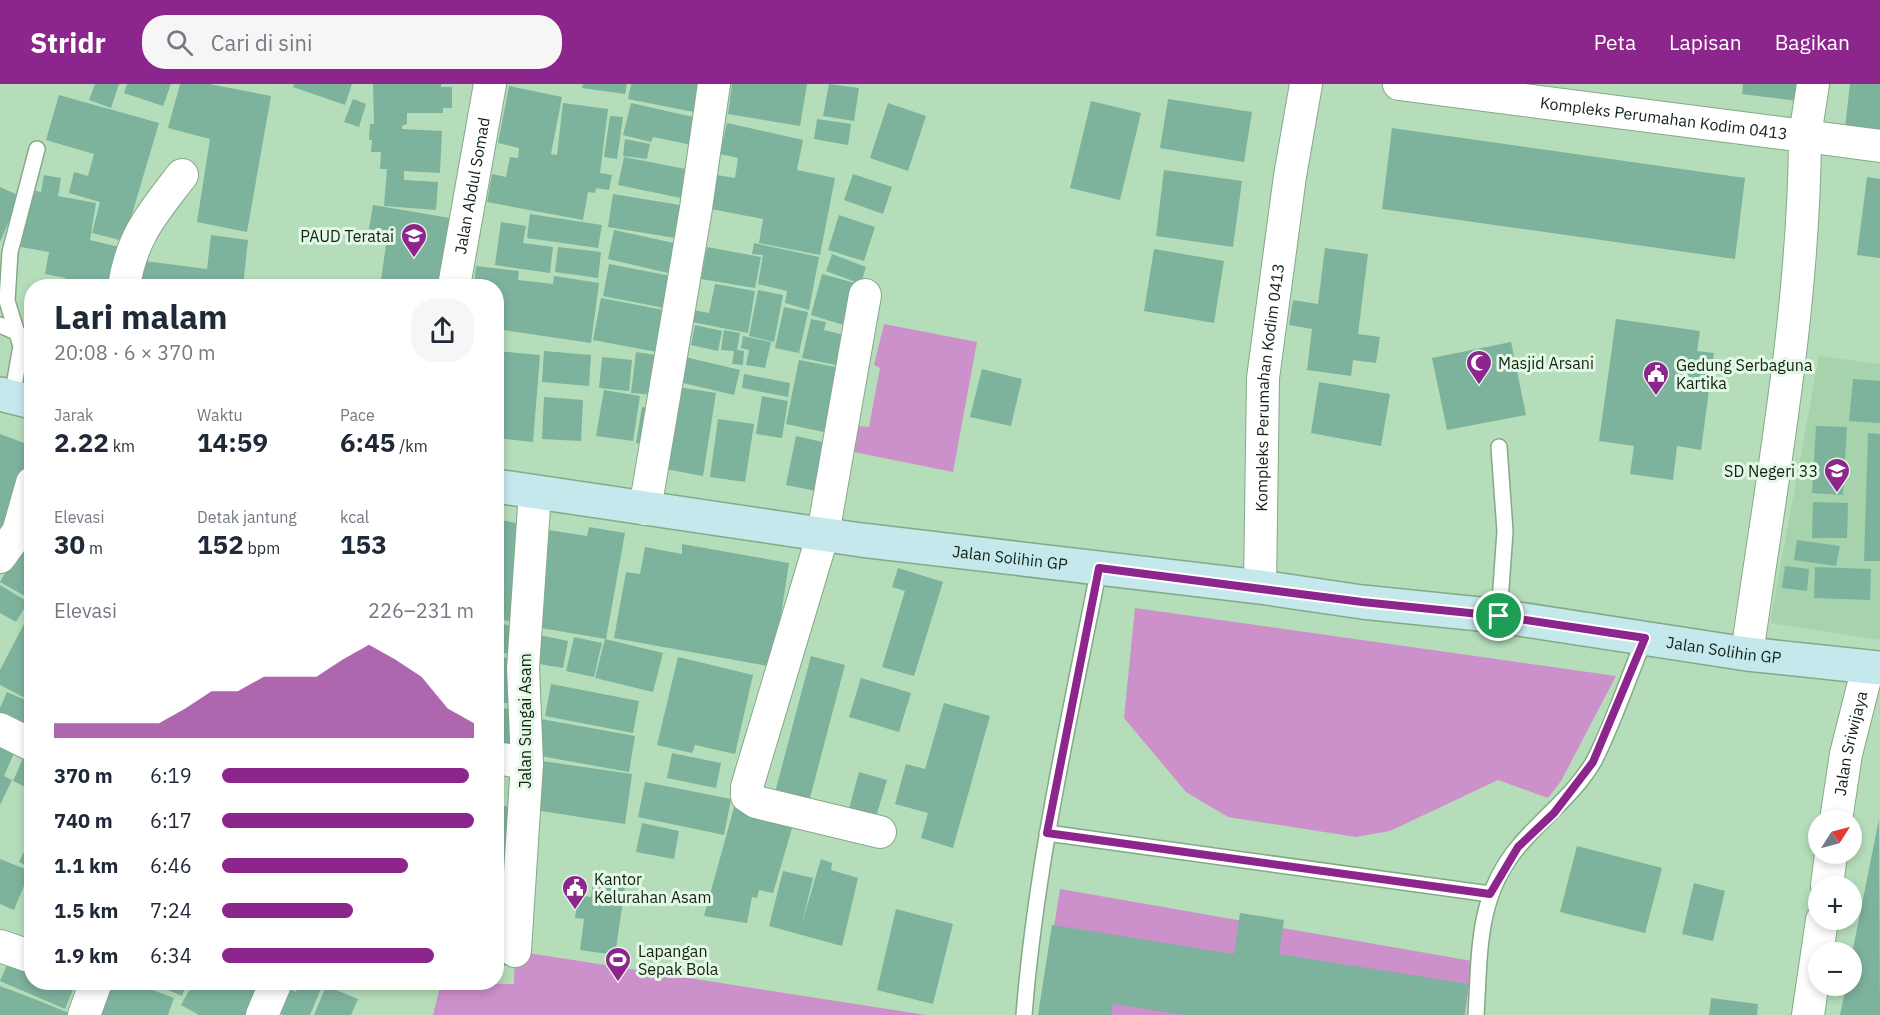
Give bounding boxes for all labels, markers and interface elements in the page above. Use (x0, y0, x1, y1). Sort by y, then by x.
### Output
search box (142, 15, 562, 69)
text: Stridr (30, 24, 106, 61)
icon: search (163, 26, 196, 59)
text: Cari di sini (211, 28, 313, 57)
text: Peta (1594, 28, 1636, 56)
text: Lapisan (1669, 28, 1742, 56)
text: Bagikan (1775, 28, 1850, 56)
street label: Kompleks Perumahan Kodim 0413 (1539, 92, 1789, 144)
street label: Jalan Abdul Somad (450, 116, 494, 256)
school or university icon: PAUD Teratai (399, 221, 429, 259)
place label: PAUD Teratai (300, 226, 394, 246)
street label: Kompleks Perumahan Kodim 0413 (1251, 262, 1288, 512)
text: Lari malam (54, 295, 228, 338)
button: share (411, 299, 474, 362)
text: 20:08 · 6 × 370 m (54, 339, 215, 366)
mosque icon: Masjid Arsani (1464, 348, 1494, 386)
place label: Masjid Arsani (1498, 353, 1594, 373)
place label: Gedung Serbaguna Kartika (1676, 355, 1813, 393)
public building icon: Gedung Serbaguna Kartika (1641, 359, 1671, 397)
text: Jarak (54, 405, 94, 425)
text: Waktu (197, 405, 243, 425)
text: Pace (340, 405, 375, 425)
text: 2.22 (54, 425, 109, 459)
text: 14:59 (197, 425, 268, 459)
text: 6:45 (340, 425, 395, 459)
text: km (109, 436, 135, 456)
text: /km (395, 436, 428, 456)
school or university icon: SD Negeri 33 (1822, 456, 1852, 494)
place label: SD Negeri 33 (1724, 461, 1818, 481)
text: Elevasi (54, 507, 104, 527)
text: Detak jantung (197, 507, 297, 527)
text: kcal (340, 507, 369, 527)
text: 30 (54, 527, 85, 561)
text: 152 (197, 527, 244, 561)
text: 153 (340, 527, 387, 561)
text: m (85, 538, 103, 558)
text: bpm (244, 538, 280, 558)
street label: Jalan Solihin GP (951, 541, 1069, 574)
pin (1473, 590, 1524, 641)
text: Elevasi (54, 597, 117, 624)
text: 226–231 m (368, 597, 474, 624)
icon: arrive (1482, 599, 1515, 632)
street label: Jalan Solihin GP (1665, 632, 1783, 668)
street label: Jalan Sungai Asam (515, 653, 535, 789)
street label: Jalan Sriwijaya (1830, 688, 1872, 797)
text: 370 m (54, 762, 113, 789)
text: 6:19 (150, 762, 192, 789)
text: 740 m (54, 807, 113, 834)
text: 6:17 (150, 807, 192, 834)
north arrow (1808, 810, 1862, 864)
map controls (1808, 810, 1862, 996)
text: 1.1 km (54, 852, 118, 879)
text: 6:46 (150, 852, 192, 879)
place label: Kantor Kelurahan Asam (594, 869, 711, 907)
public building icon: Kantor Kelurahan Asam (560, 873, 590, 911)
button: + (1808, 876, 1862, 930)
text: 1.5 km (54, 897, 118, 924)
text: 7:24 (150, 897, 192, 924)
place label: Lapangan Sepak Bola (638, 941, 719, 979)
text: 1.9 km (54, 942, 118, 969)
text: 6:34 (150, 942, 192, 969)
button: − (1808, 942, 1862, 996)
sports icon: Lapangan Sepak Bola (603, 945, 633, 983)

